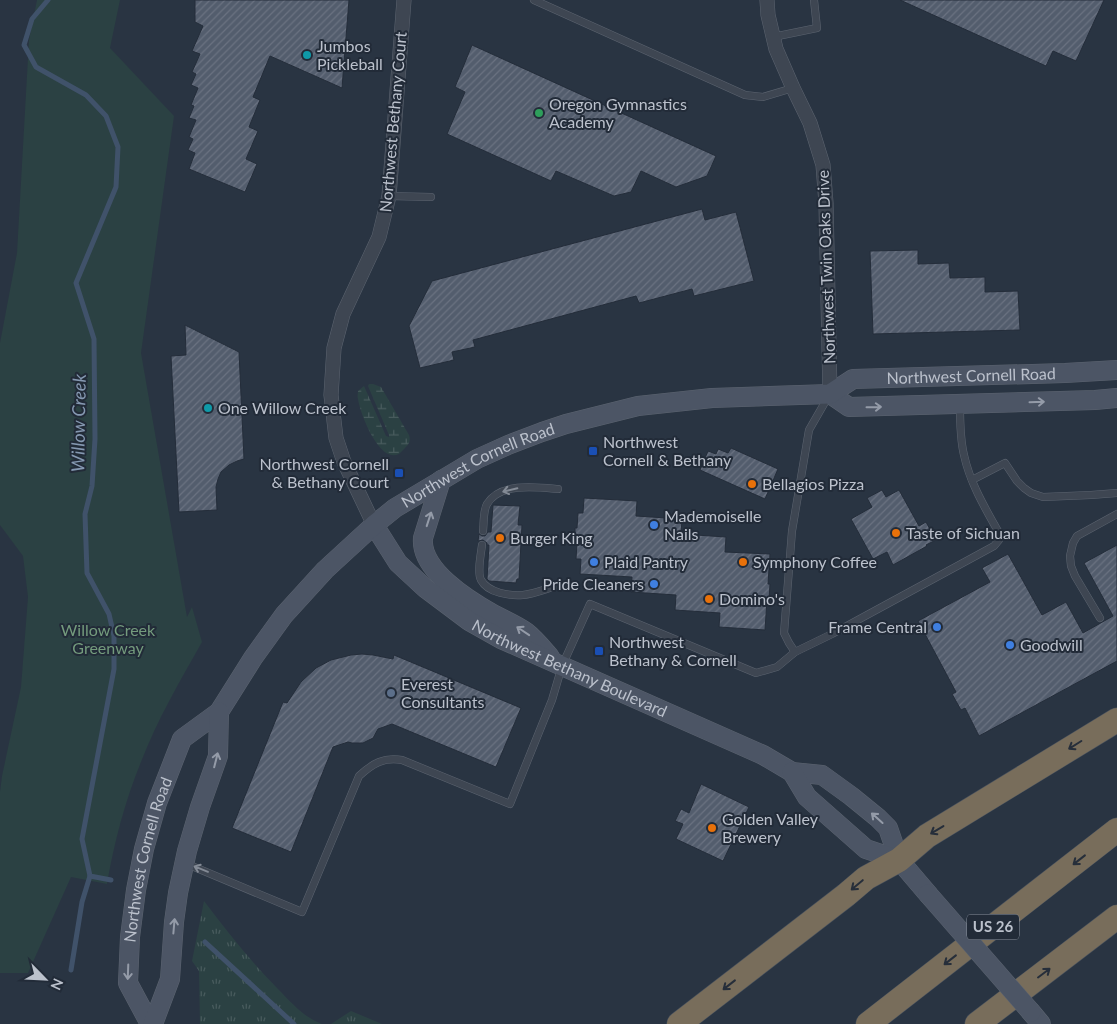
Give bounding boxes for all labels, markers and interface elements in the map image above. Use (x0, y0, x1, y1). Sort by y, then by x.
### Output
street label: Northwest Bethany Court (375, 31, 410, 213)
place label: Jumbos Pickleball (317, 36, 383, 73)
marker: Jumbos Pickleball (301, 49, 313, 61)
place label: Oregon Gymnastics Academy (549, 94, 687, 131)
marker: Oregon Gymnastics Academy (533, 107, 545, 119)
street label: Northwest Twin Oaks Drive (813, 170, 838, 364)
street label: Northwest Cornell Road (886, 363, 1056, 387)
water label: Willow Creek (66, 373, 90, 472)
one-way arrow (1028, 397, 1045, 407)
place label: One Willow Creek (218, 398, 347, 417)
marker: One Willow Creek (202, 402, 214, 414)
one-way arrow (866, 402, 882, 412)
street label: Northwest Cornell Road (398, 419, 557, 511)
place label: Northwest Cornell & Bethany (603, 432, 732, 469)
marker: Northwest Cornell & Bethany (587, 445, 599, 457)
place label: Northwest Cornell & Bethany Court (259, 454, 389, 491)
marker: Northwest Cornell & Bethany Court (393, 467, 405, 479)
place label: Bellagios Pizza (762, 474, 864, 493)
marker: Bellagios Pizza (746, 478, 758, 490)
one-way arrow (502, 486, 518, 495)
place label: Mademoiselle Nails (664, 506, 761, 543)
one-way arrow (425, 511, 434, 527)
marker: Mademoiselle Nails (648, 519, 660, 531)
place label: Taste of Sichuan (906, 523, 1020, 542)
marker: Taste of Sichuan (890, 527, 902, 539)
place label: Burger King (510, 528, 593, 547)
marker: Burger King (494, 532, 506, 544)
place label: Plaid Pantry (604, 552, 689, 571)
place label: Symphony Coffee (753, 552, 877, 571)
marker: Plaid Pantry (588, 556, 600, 568)
marker: Symphony Coffee (737, 556, 749, 568)
place label: Pride Cleaners (542, 574, 644, 593)
marker: Pride Cleaners (648, 578, 660, 590)
place label: Domino's (719, 589, 785, 608)
marker: Domino's (703, 593, 715, 605)
street label: Northwest Bethany Boulevard (469, 615, 670, 720)
place label: Frame Central (828, 617, 927, 636)
park label: Willow Creek Greenway (61, 620, 156, 657)
marker: Frame Central (931, 621, 943, 633)
one-way arrow (516, 625, 530, 635)
place label: Northwest Bethany & Cornell (609, 632, 737, 669)
place label: Goodwill (1020, 635, 1083, 654)
marker: Goodwill (1004, 639, 1016, 651)
marker: Northwest Bethany & Cornell (593, 645, 605, 657)
place label: Everest Consultants (401, 674, 484, 711)
marker: Everest Consultants (385, 687, 397, 699)
one-way arrow (1069, 741, 1083, 751)
one-way arrow (211, 753, 221, 769)
street label: Northwest Cornell Road (119, 774, 175, 943)
place label: Golden Valley Brewery (722, 809, 819, 846)
one-way arrow (870, 812, 883, 823)
marker: Golden Valley Brewery (706, 822, 718, 834)
one-way arrow (930, 825, 944, 835)
one-way arrow (1072, 855, 1085, 866)
one-way arrow (194, 864, 209, 874)
one-way arrow (851, 880, 864, 891)
road number: US 26 (967, 914, 1019, 940)
one-way arrow (169, 918, 178, 934)
north arrow (20, 954, 70, 1004)
one-way arrow (944, 955, 957, 966)
one-way arrow (124, 963, 133, 979)
one-way arrow (1037, 968, 1051, 978)
text: N (47, 976, 67, 993)
one-way arrow (722, 980, 736, 990)

